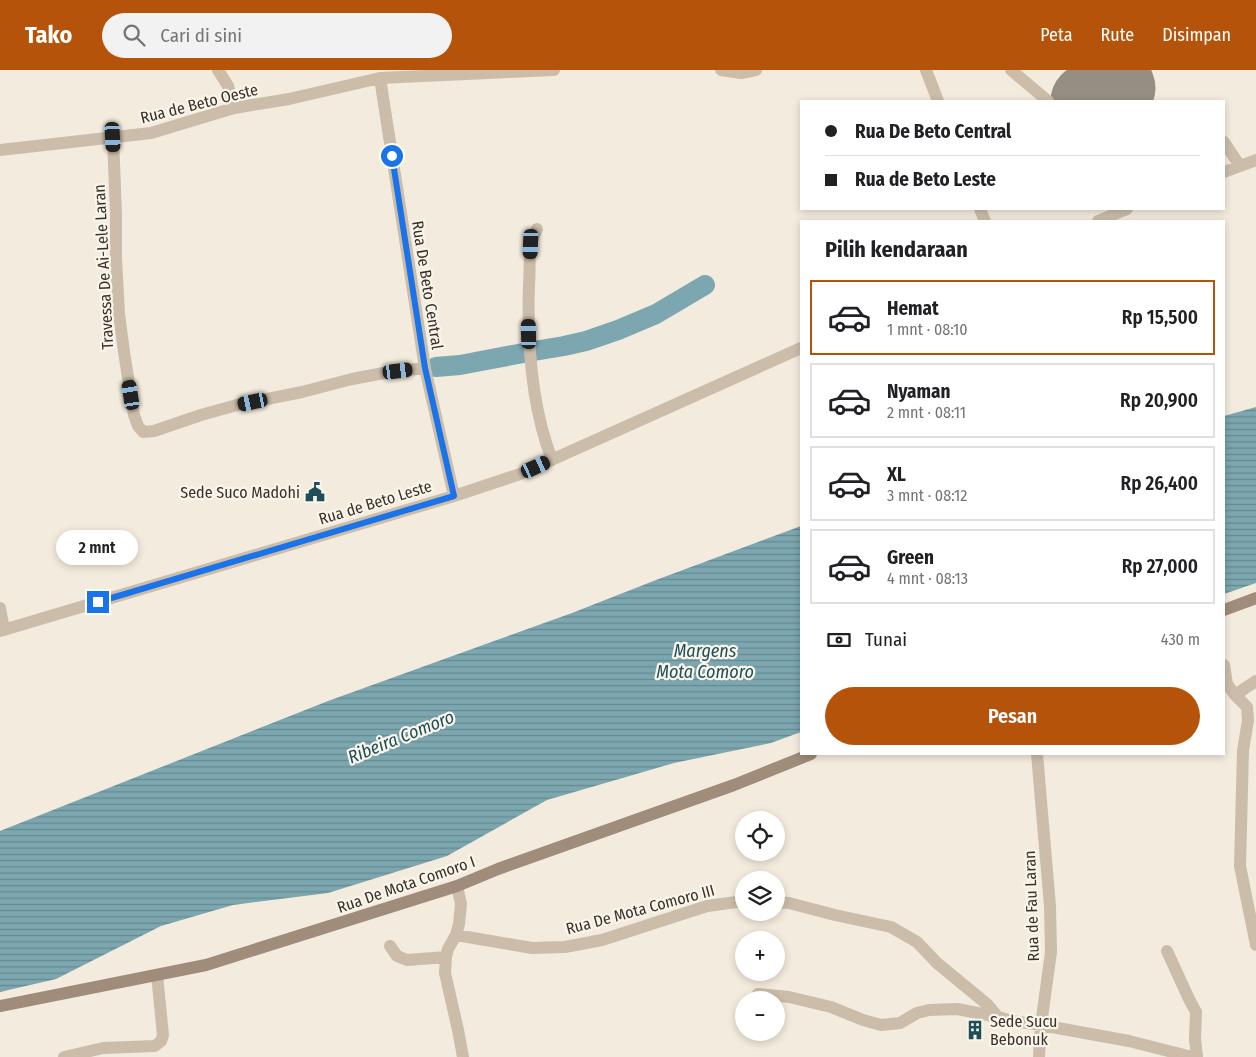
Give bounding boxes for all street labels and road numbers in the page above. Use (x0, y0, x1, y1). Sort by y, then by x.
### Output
street label: Rua de Beto Oeste (138, 80, 260, 127)
street label: Travessa De Ai-Lele Laran (90, 184, 117, 350)
street label: Rua De Beto Central (408, 219, 447, 351)
street label: Rua de Beto Leste (316, 476, 434, 529)
street label: Rua de Fau Laran (1020, 850, 1043, 962)
street label: Rua De Mota Comoro I (335, 852, 478, 917)
street label: Rua De Mota Comoro III (564, 881, 716, 938)

